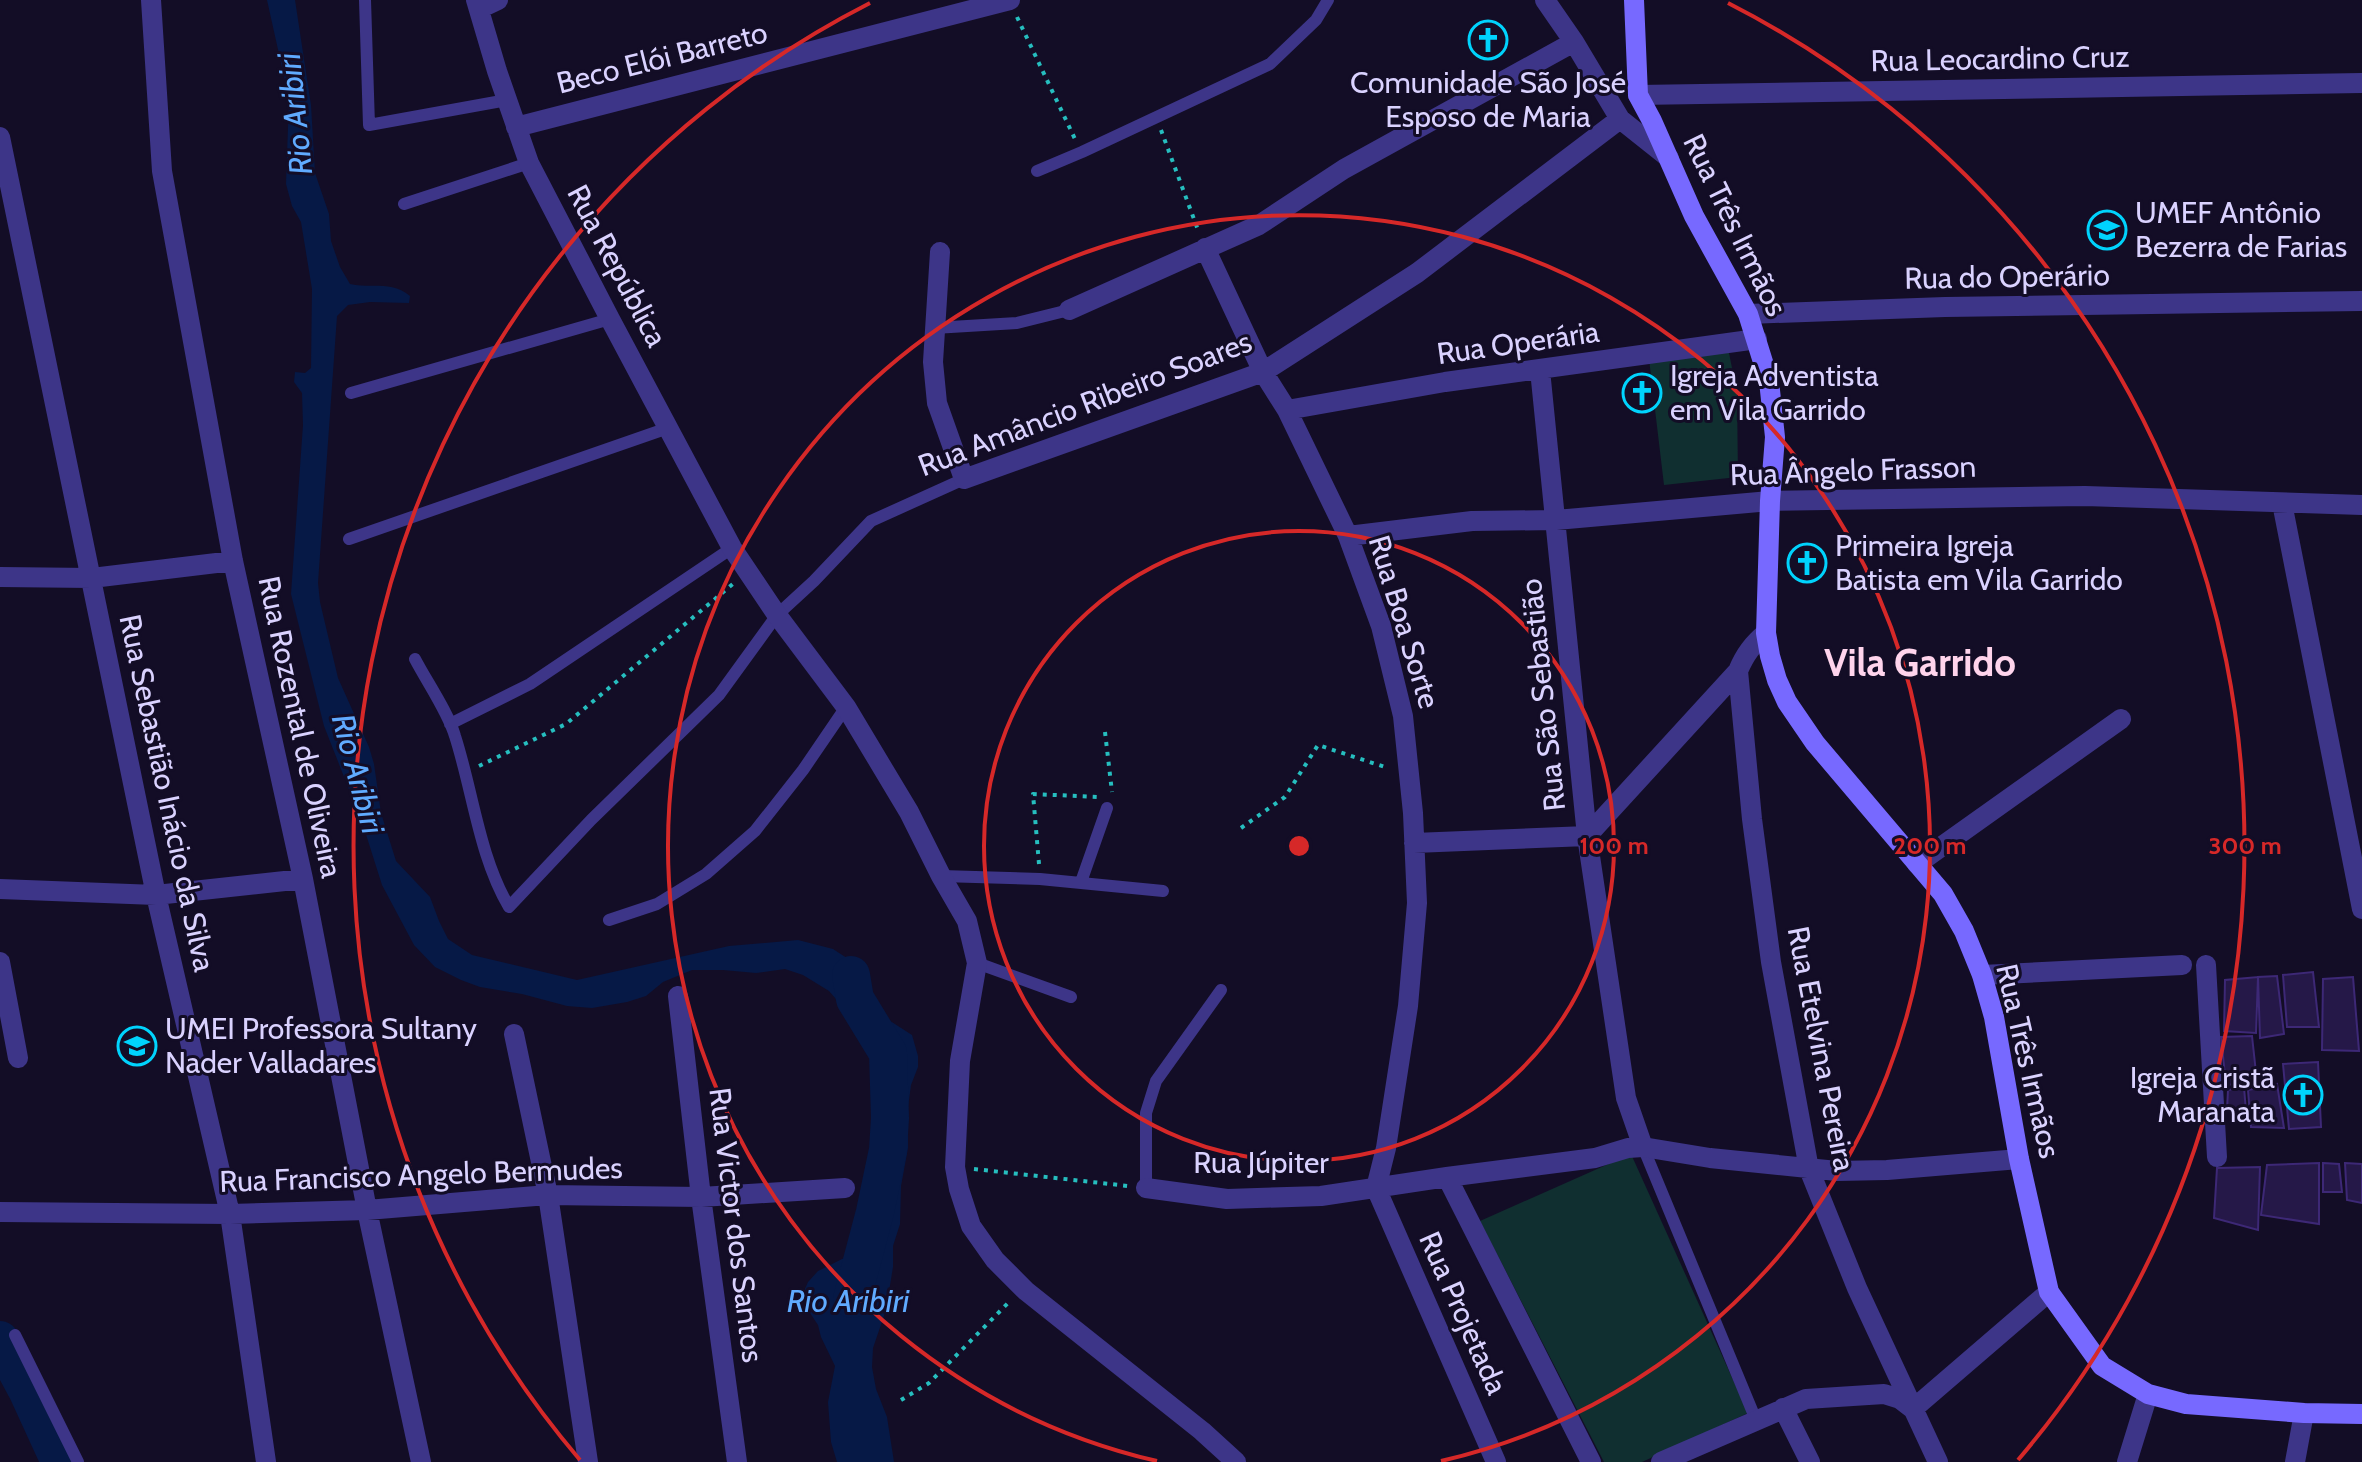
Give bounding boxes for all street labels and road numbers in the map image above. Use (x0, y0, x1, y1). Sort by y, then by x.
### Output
street label: Beco Elói Barreto (553, 13, 771, 102)
street label: Rua Leocardino Cruz (1870, 38, 2130, 79)
street label: Rua Três Irmãos (1675, 128, 1795, 322)
street label: Rua República (559, 178, 676, 354)
street label: Rua do Operário (1904, 256, 2110, 297)
street label: Rua Operária (1434, 313, 1602, 372)
street label: Rua Amâncio Ribeiro Soares (913, 323, 1257, 484)
street label: Rua Ângelo Frasson (1729, 448, 1977, 493)
street label: Rua Boa Sorte (1361, 531, 1448, 713)
street label: Rua Rozental de Oliveira (250, 573, 351, 882)
street label: Rua São Sebastião (1512, 577, 1573, 813)
street label: Rua Sebastião Inácio da Silva (112, 611, 224, 975)
street label: Rua Etelvina Pereira (1780, 923, 1863, 1175)
street label: Rua Três Irmãos (1988, 960, 2069, 1162)
street label: Rua Victor dos Santos (701, 1085, 772, 1364)
street label: Rua Júpiter (1193, 1144, 1329, 1181)
street label: Rua Francisco Angelo Bermudes (219, 1149, 623, 1200)
street label: Rua Projetada (1411, 1226, 1516, 1401)

